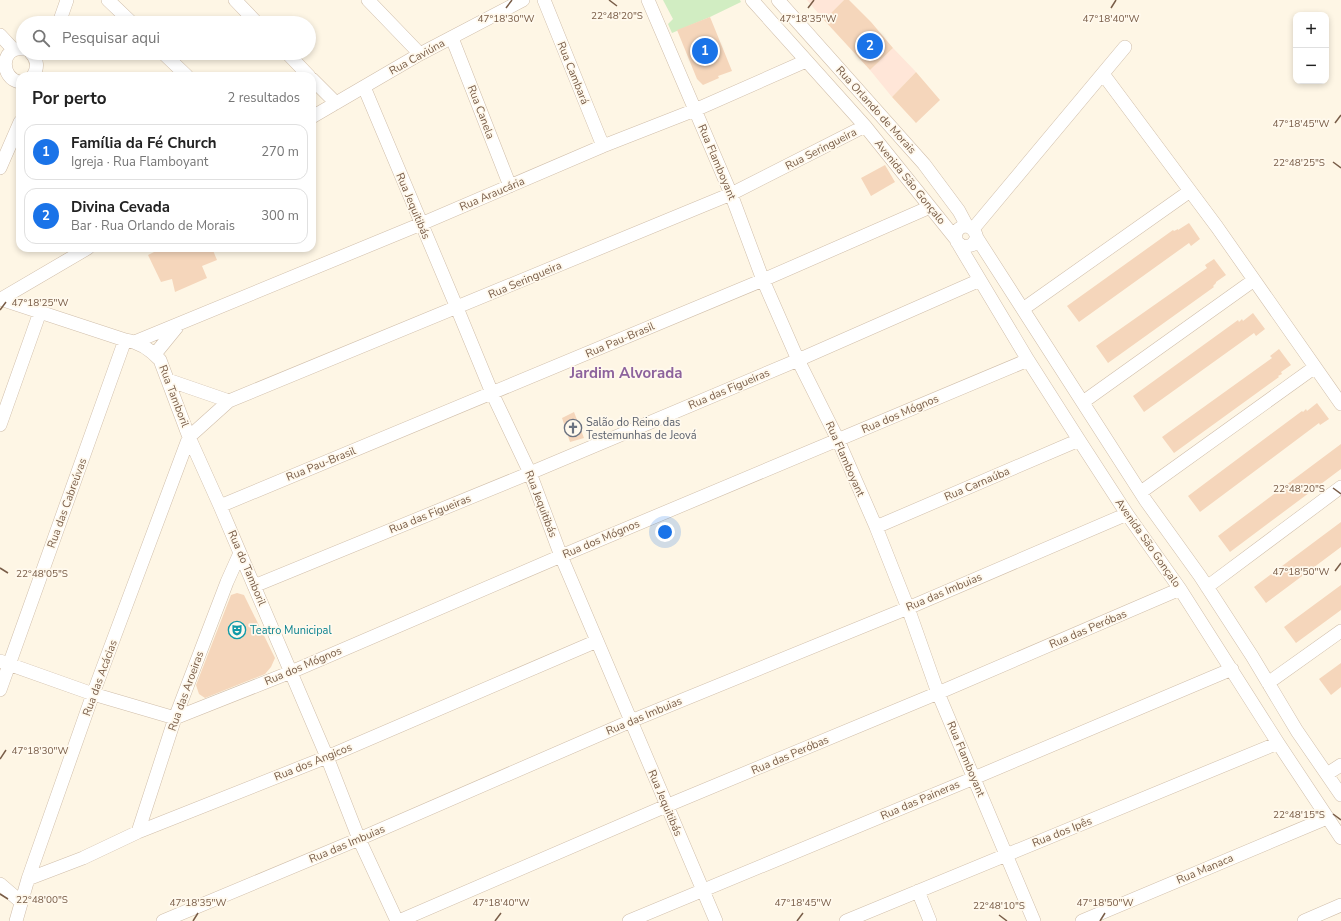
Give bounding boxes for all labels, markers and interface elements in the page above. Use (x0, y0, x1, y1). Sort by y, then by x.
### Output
text: 22°48'20"S (591, 9, 643, 23)
text: 47°18'30"W (478, 12, 534, 26)
text: 47°18'35"W (780, 12, 836, 26)
text: 47°18'40"W (1083, 12, 1139, 26)
map controls (1293, 12, 1329, 84)
button: + (1293, 12, 1329, 48)
search box (16, 16, 316, 60)
icon: search (30, 27, 52, 49)
text: Pesquisar aqui (62, 28, 160, 48)
pin: 2 (857, 31, 883, 61)
street label: Rua Caviúna (386, 35, 448, 79)
pin: 1 (692, 36, 718, 66)
street label: Rua Cambará (554, 39, 592, 107)
button: − (1293, 48, 1329, 84)
street label: Rua Orlando de Morais (832, 63, 920, 157)
street label: Rua Canela (464, 83, 498, 141)
text: Por perto (32, 87, 107, 110)
text: 2 resultados (228, 89, 300, 107)
text: 47°18'45"W (1273, 117, 1329, 131)
street label: Rua Flamboyant (694, 122, 740, 202)
street label: Rua Seringueira (783, 124, 859, 173)
text: Família da Fé Church (71, 133, 217, 153)
street label: Avenida São Gonçalo (871, 136, 949, 228)
text: 1 (42, 143, 50, 161)
text: 270 m (261, 143, 299, 161)
text: Igreja · Rua Flamboyant (71, 153, 208, 171)
text: 22°48'25"S (1273, 156, 1325, 170)
street label: Rua Jequitibás (392, 171, 434, 241)
street label: Rua Araucária (457, 173, 527, 214)
text: Divina Cevada (71, 197, 170, 217)
text: 2 (42, 207, 50, 225)
text: 300 m (261, 207, 299, 225)
text: Bar · Rua Orlando de Morais (71, 217, 235, 235)
street label: Rua Seringueira (486, 258, 564, 302)
text: 47°18'25"W (12, 296, 68, 310)
street label: Rua Pau-Brasil (583, 318, 658, 361)
street label: Rua Tamboril (155, 363, 193, 430)
district label: Jardim Alvorada (569, 363, 682, 383)
street label: Rua das Figueiras (686, 365, 772, 413)
street label: Rua dos Mógnos (859, 391, 941, 437)
place label: Salão do Reino das Testemunhas de Jeová (586, 415, 697, 443)
church icon: Salão do Reino das Testemunhas de Jeová (563, 418, 583, 438)
street label: Rua Flamboyant (822, 419, 868, 499)
street label: Rua Pau-Brasil (284, 443, 359, 485)
street label: Rua das Cabreúvas (44, 456, 90, 550)
street label: Rua Carnaúba (942, 463, 1012, 505)
street label: Rua Jequitibás (521, 468, 561, 540)
text: 22°48'20"S (1273, 482, 1325, 496)
street label: Rua das Figueiras (387, 491, 473, 537)
street label: Avenida São Gonçalo (1112, 496, 1184, 590)
street label: Rua dos Mógnos (560, 516, 642, 562)
your location (655, 522, 675, 542)
street label: Rua do Tamboril (224, 528, 270, 609)
text: 47°18'50"W (1273, 565, 1329, 579)
text: 22°48'05"S (16, 567, 68, 581)
street label: Rua das Imbuias (904, 569, 984, 615)
street label: Rua das Peróbas (1047, 606, 1129, 652)
theatre icon: Teatro Municipal (227, 620, 247, 640)
place label: Teatro Municipal (250, 623, 332, 638)
street label: Rua das Acácias (79, 638, 121, 718)
street label: Rua dos Mógnos (262, 643, 344, 689)
street label: Rua das Aroeiras (165, 649, 207, 733)
street label: Rua das Imbuias (604, 693, 684, 739)
street label: Rua Flamboyant (943, 719, 989, 799)
street label: Rua das Peróbas (749, 732, 831, 778)
street label: Rua dos Angicos (272, 740, 354, 784)
text: 47°18'30"W (12, 744, 68, 758)
street label: Rua Jequitibás (644, 768, 686, 838)
street label: Rua das Paineras (878, 777, 962, 823)
text: 22°48'15"S (1273, 808, 1325, 822)
street label: Rua dos Ipês (1030, 813, 1094, 851)
street label: Rua das Imbuias (307, 821, 387, 867)
street label: Rua Manaca (1174, 850, 1236, 888)
text: 22°48'00"S (16, 893, 68, 907)
text: 47°18'35"W (170, 896, 226, 910)
text: 47°18'40"W (473, 896, 529, 910)
text: 47°18'45"W (775, 896, 831, 910)
text: 47°18'50"W (1077, 896, 1133, 910)
text: 22°48'10"S (973, 899, 1025, 913)

